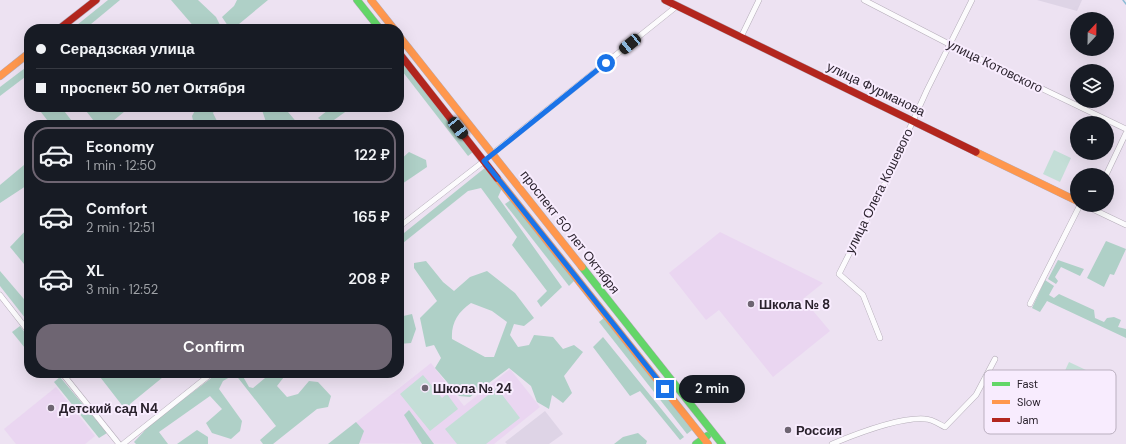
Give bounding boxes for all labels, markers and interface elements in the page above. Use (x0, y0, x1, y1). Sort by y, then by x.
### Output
north arrow (1070, 12, 1114, 56)
map controls (1070, 12, 1114, 212)
car (617, 32, 643, 56)
street label: улица Котовского (944, 35, 1046, 97)
text: Серадзская улица (60, 39, 195, 59)
route start (597, 54, 615, 72)
street label: улица Фурманова (824, 58, 929, 120)
button: layers (1070, 64, 1114, 108)
text: проспект 50 лет Октября (60, 78, 245, 98)
car (446, 115, 470, 141)
button: + (1070, 116, 1114, 160)
street label: улица Олега Кошевого (841, 126, 917, 256)
icon: car (38, 137, 74, 173)
text: Economy (86, 137, 154, 157)
text: 122 ₽ (354, 145, 390, 165)
text: 1 min · 12:50 (86, 157, 156, 174)
street label: проспект 50 лет Октября (516, 167, 624, 297)
button: − (1070, 168, 1114, 212)
icon: car (38, 199, 74, 235)
text: Comfort (86, 199, 147, 219)
text: 165 ₽ (353, 207, 390, 227)
text: 2 min · 12:51 (86, 219, 155, 236)
icon: car (38, 261, 74, 297)
text: XL (86, 261, 104, 281)
text: 208 ₽ (348, 269, 390, 289)
text: 3 min · 12:52 (86, 281, 158, 298)
place label: Школа № 8 (759, 296, 830, 313)
marker: Школа № 8 (746, 299, 756, 309)
button: Confirm (36, 324, 392, 370)
legend (984, 370, 1116, 434)
callout: 2 min (679, 375, 745, 403)
text: Fast (1017, 377, 1038, 391)
place label: Школа № 24 (433, 380, 512, 397)
route end (656, 380, 674, 398)
text: 2 min (695, 380, 729, 397)
marker: Школа № 24 (420, 383, 430, 393)
text: Slow (1017, 395, 1041, 409)
place label: Детский сад N4 (59, 400, 158, 417)
marker: Детский сад N4 (46, 403, 56, 413)
text: Jam (1017, 413, 1038, 427)
place label: Россия (796, 422, 842, 439)
marker: Россия (783, 425, 793, 435)

